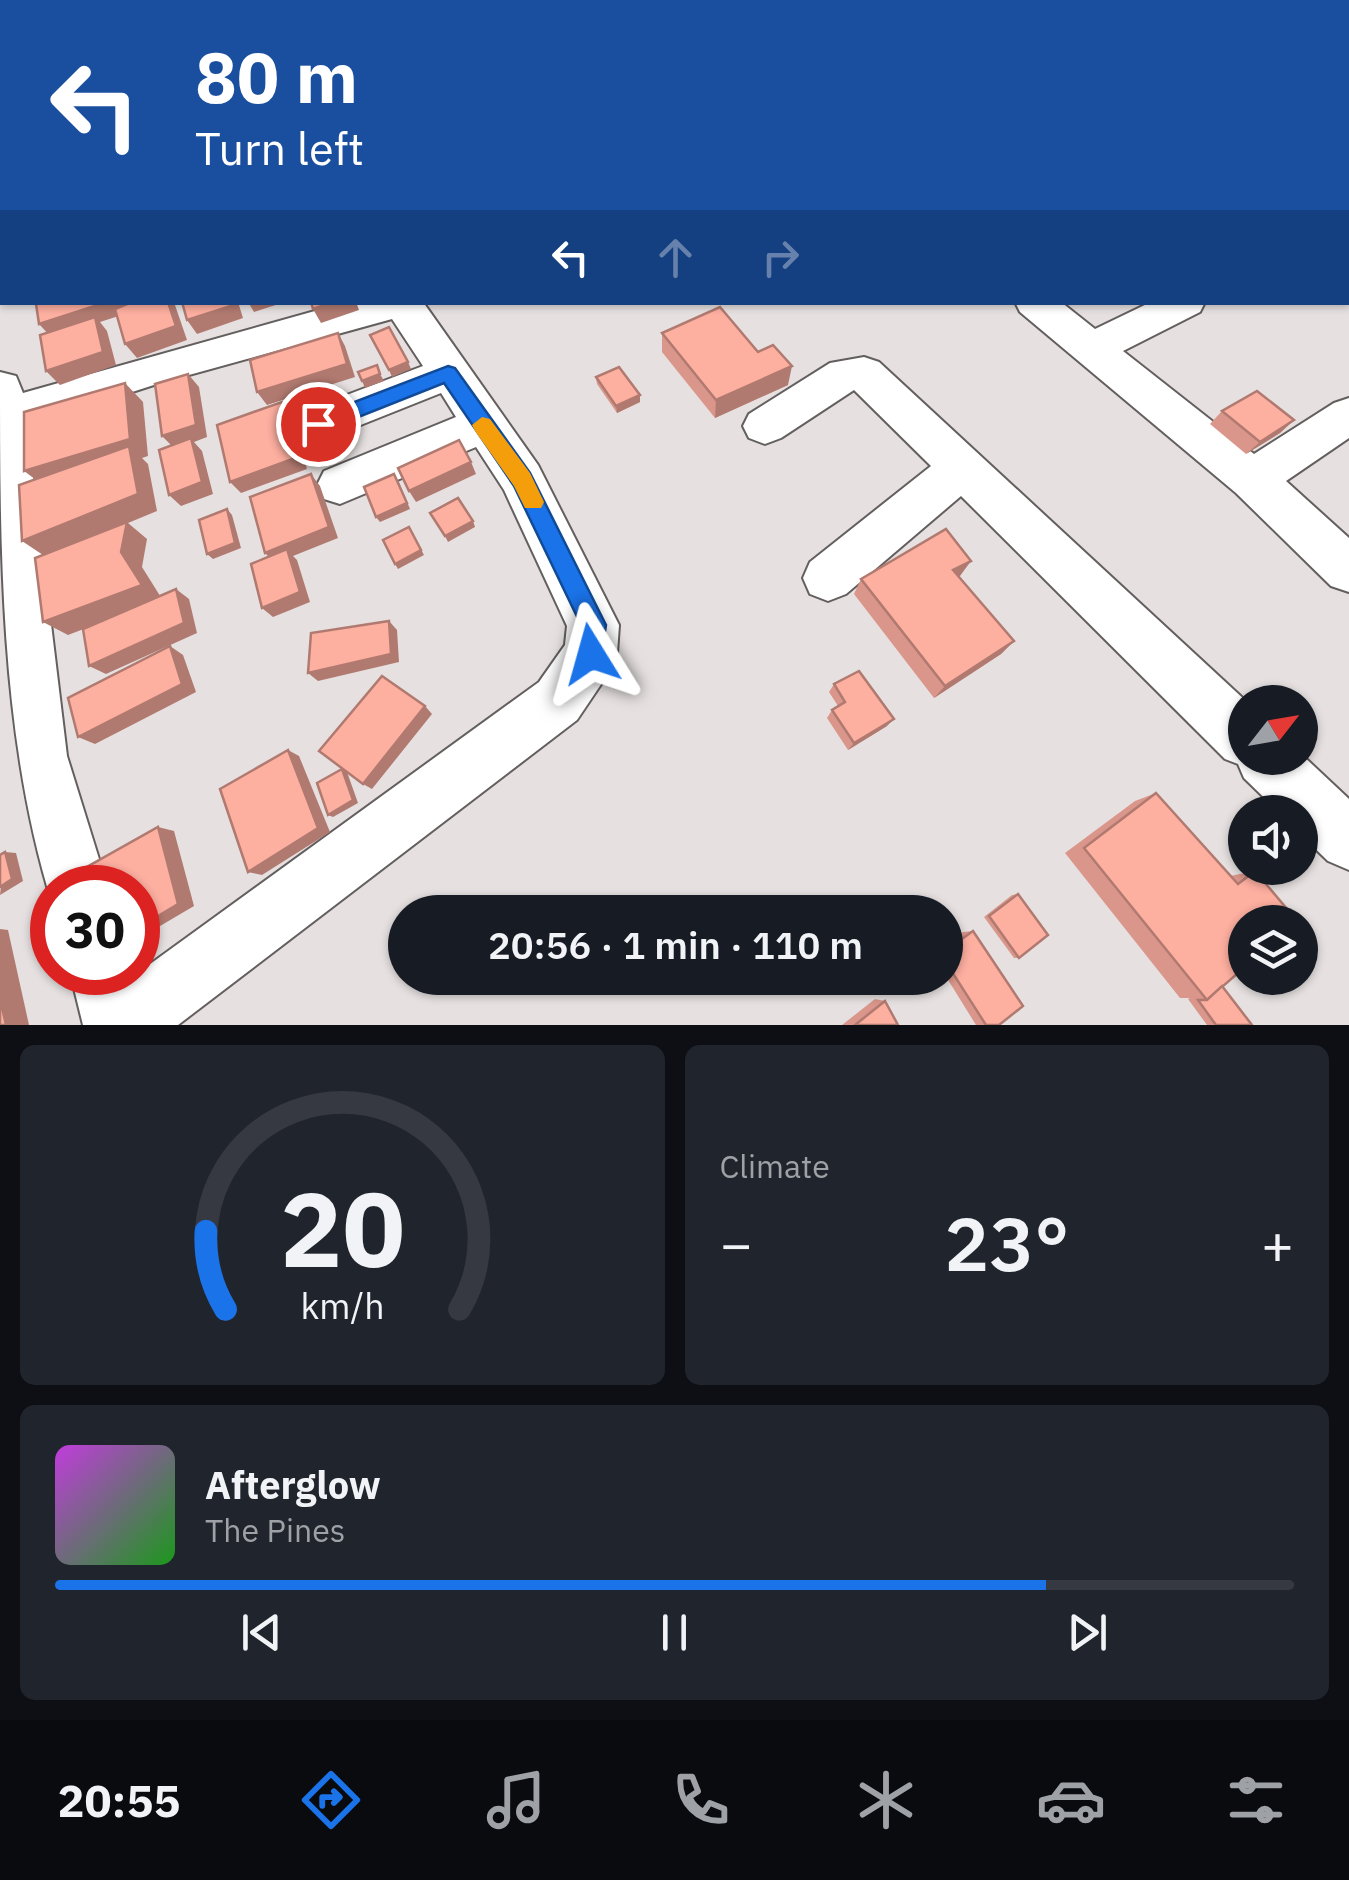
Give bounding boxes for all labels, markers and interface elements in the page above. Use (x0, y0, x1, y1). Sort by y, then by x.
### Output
text: 80 m (195, 31, 358, 122)
icon: left (30, 40, 160, 170)
text: Turn left (195, 119, 364, 177)
icon: left (543, 230, 598, 285)
icon: ahead (648, 230, 703, 285)
icon: right (753, 230, 808, 285)
pin (276, 382, 361, 467)
icon: arrive (291, 397, 346, 452)
position arrow (539, 602, 643, 706)
north arrow (1228, 685, 1318, 775)
map controls (1228, 685, 1318, 995)
button: sound (1228, 795, 1318, 885)
speed limit sign: 30 (30, 865, 160, 995)
button: layers (1228, 905, 1318, 995)
text: 20:56 · 1 min · 110 m (488, 920, 863, 969)
text: Climate (720, 1145, 830, 1187)
text: 20 (280, 1160, 405, 1296)
text: 23° (944, 1194, 1069, 1292)
text: − (720, 1208, 753, 1279)
text: + (1261, 1208, 1294, 1279)
text: km/h (300, 1282, 384, 1329)
text: Afterglow (205, 1460, 381, 1509)
text: The Pines (205, 1509, 345, 1551)
icon: previous (234, 1605, 289, 1660)
icon: pause (647, 1605, 702, 1660)
icon: next (1060, 1605, 1115, 1660)
icon: directions (296, 1765, 366, 1835)
icon: music (481, 1765, 551, 1835)
icon: phone (666, 1765, 736, 1835)
icon: climate (851, 1765, 921, 1835)
icon: car (1036, 1765, 1106, 1835)
icon: filters (1221, 1765, 1291, 1835)
text: 20:55 (58, 1771, 180, 1829)

